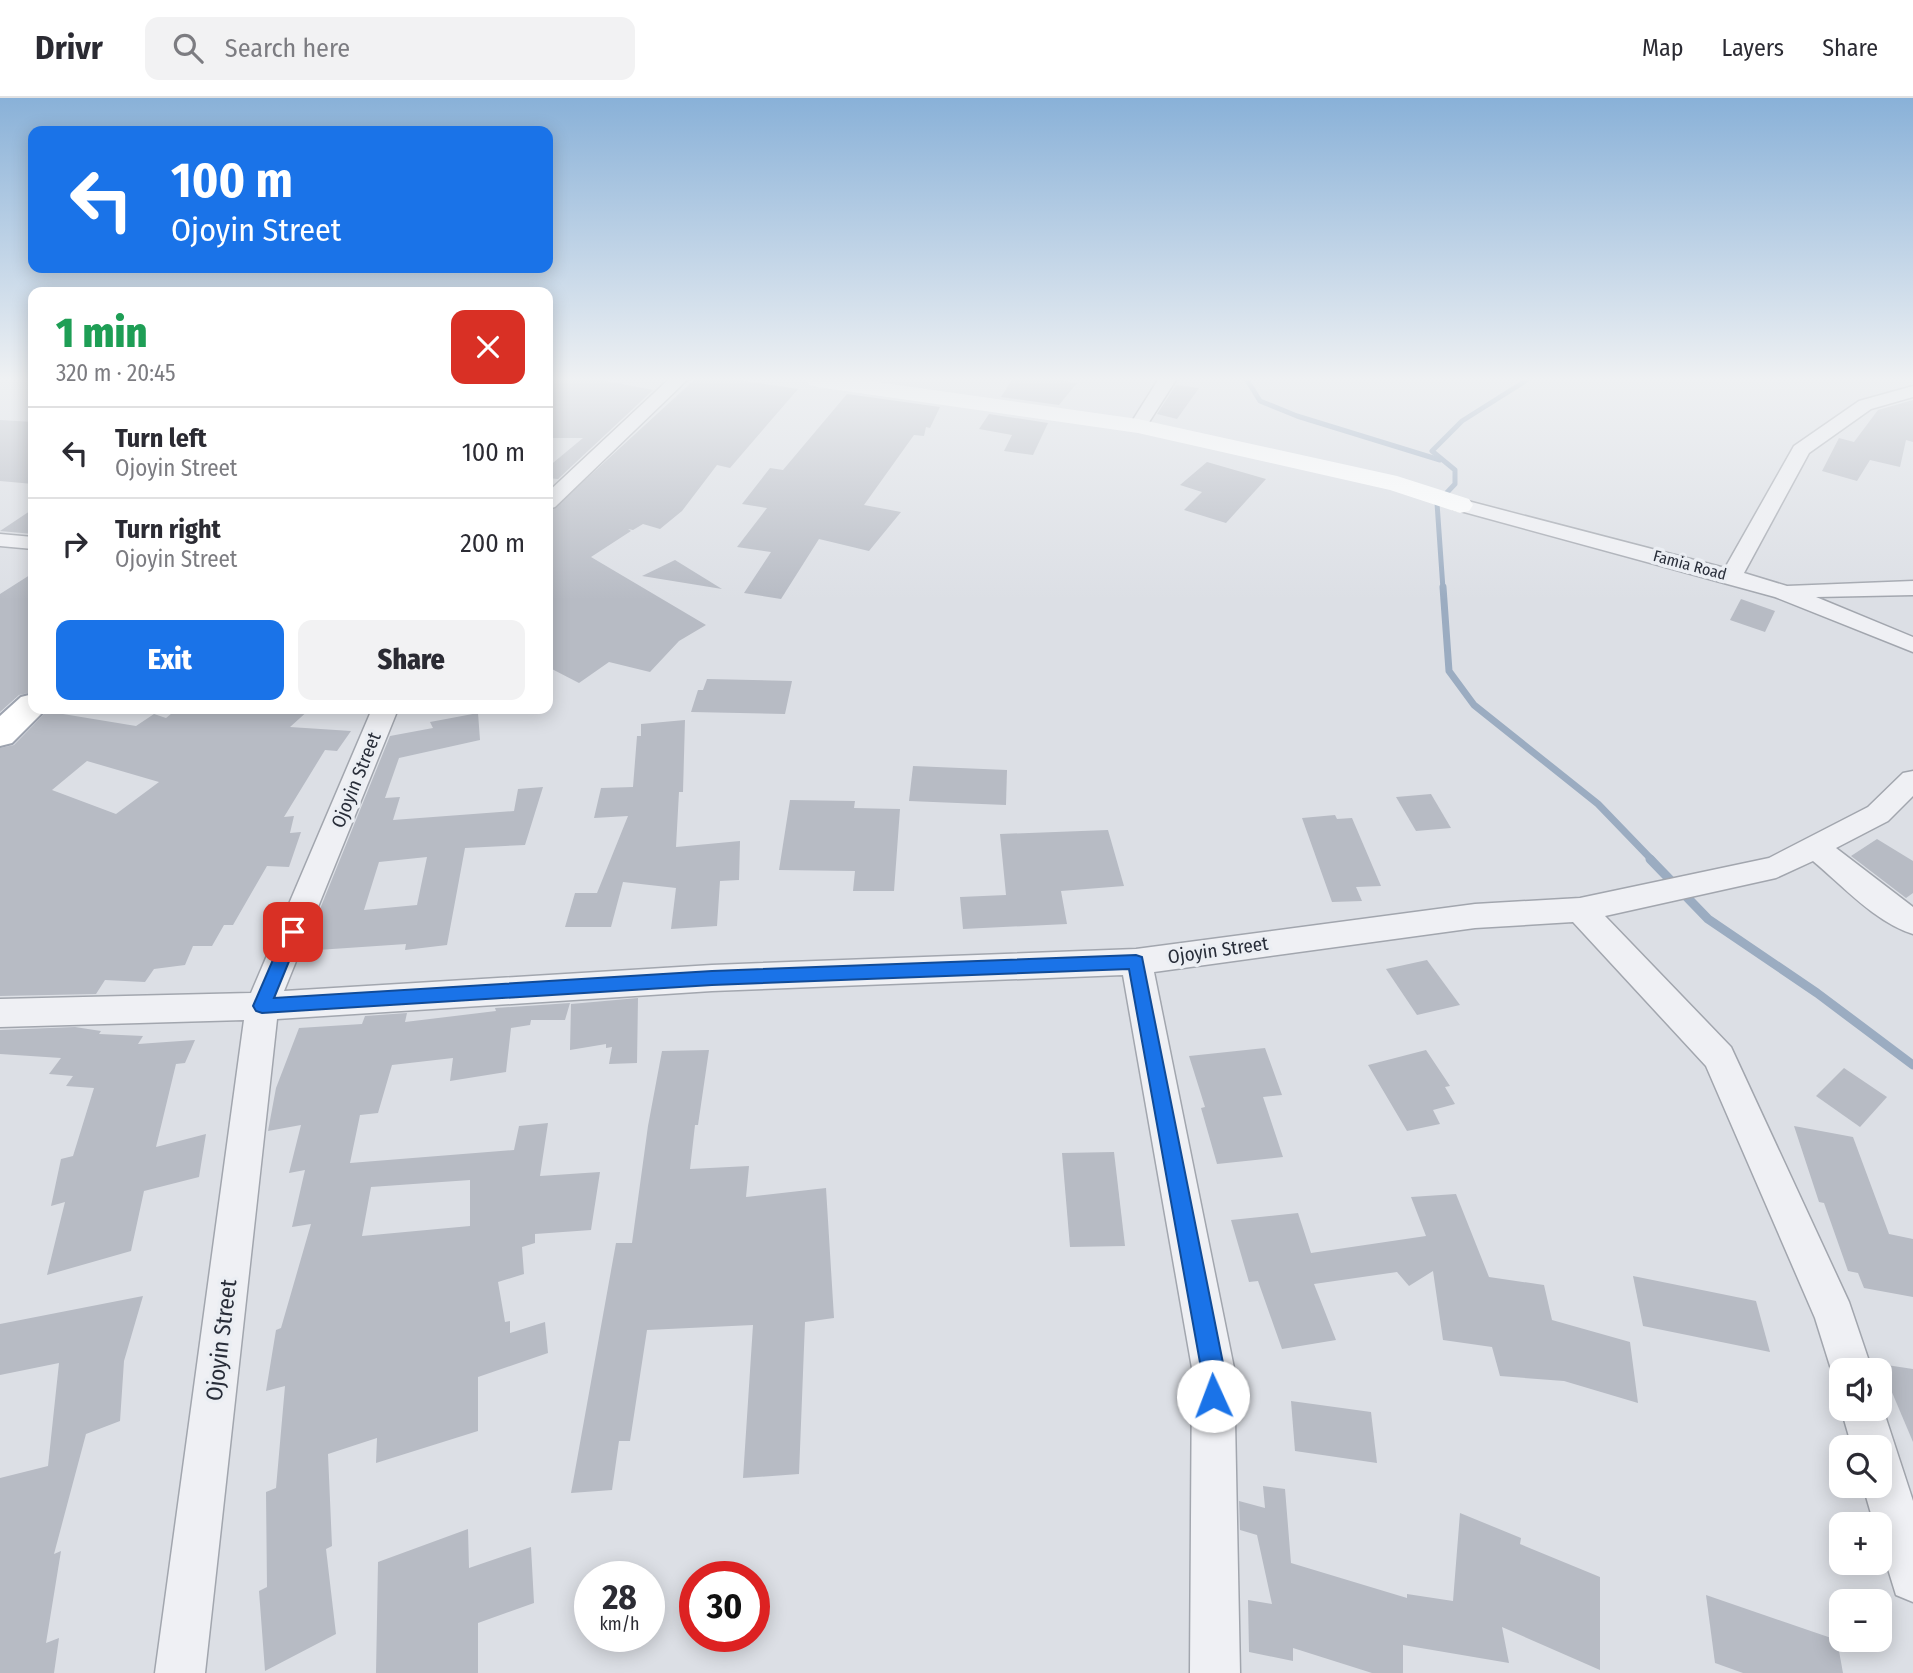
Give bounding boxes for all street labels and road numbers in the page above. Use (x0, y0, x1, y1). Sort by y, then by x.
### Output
street label: Famia Road (1651, 546, 1729, 584)
street label: Ojoyin Street (326, 728, 386, 831)
street label: Ojoyin Street (1166, 931, 1270, 968)
street label: Ojoyin Street (200, 1277, 242, 1402)

